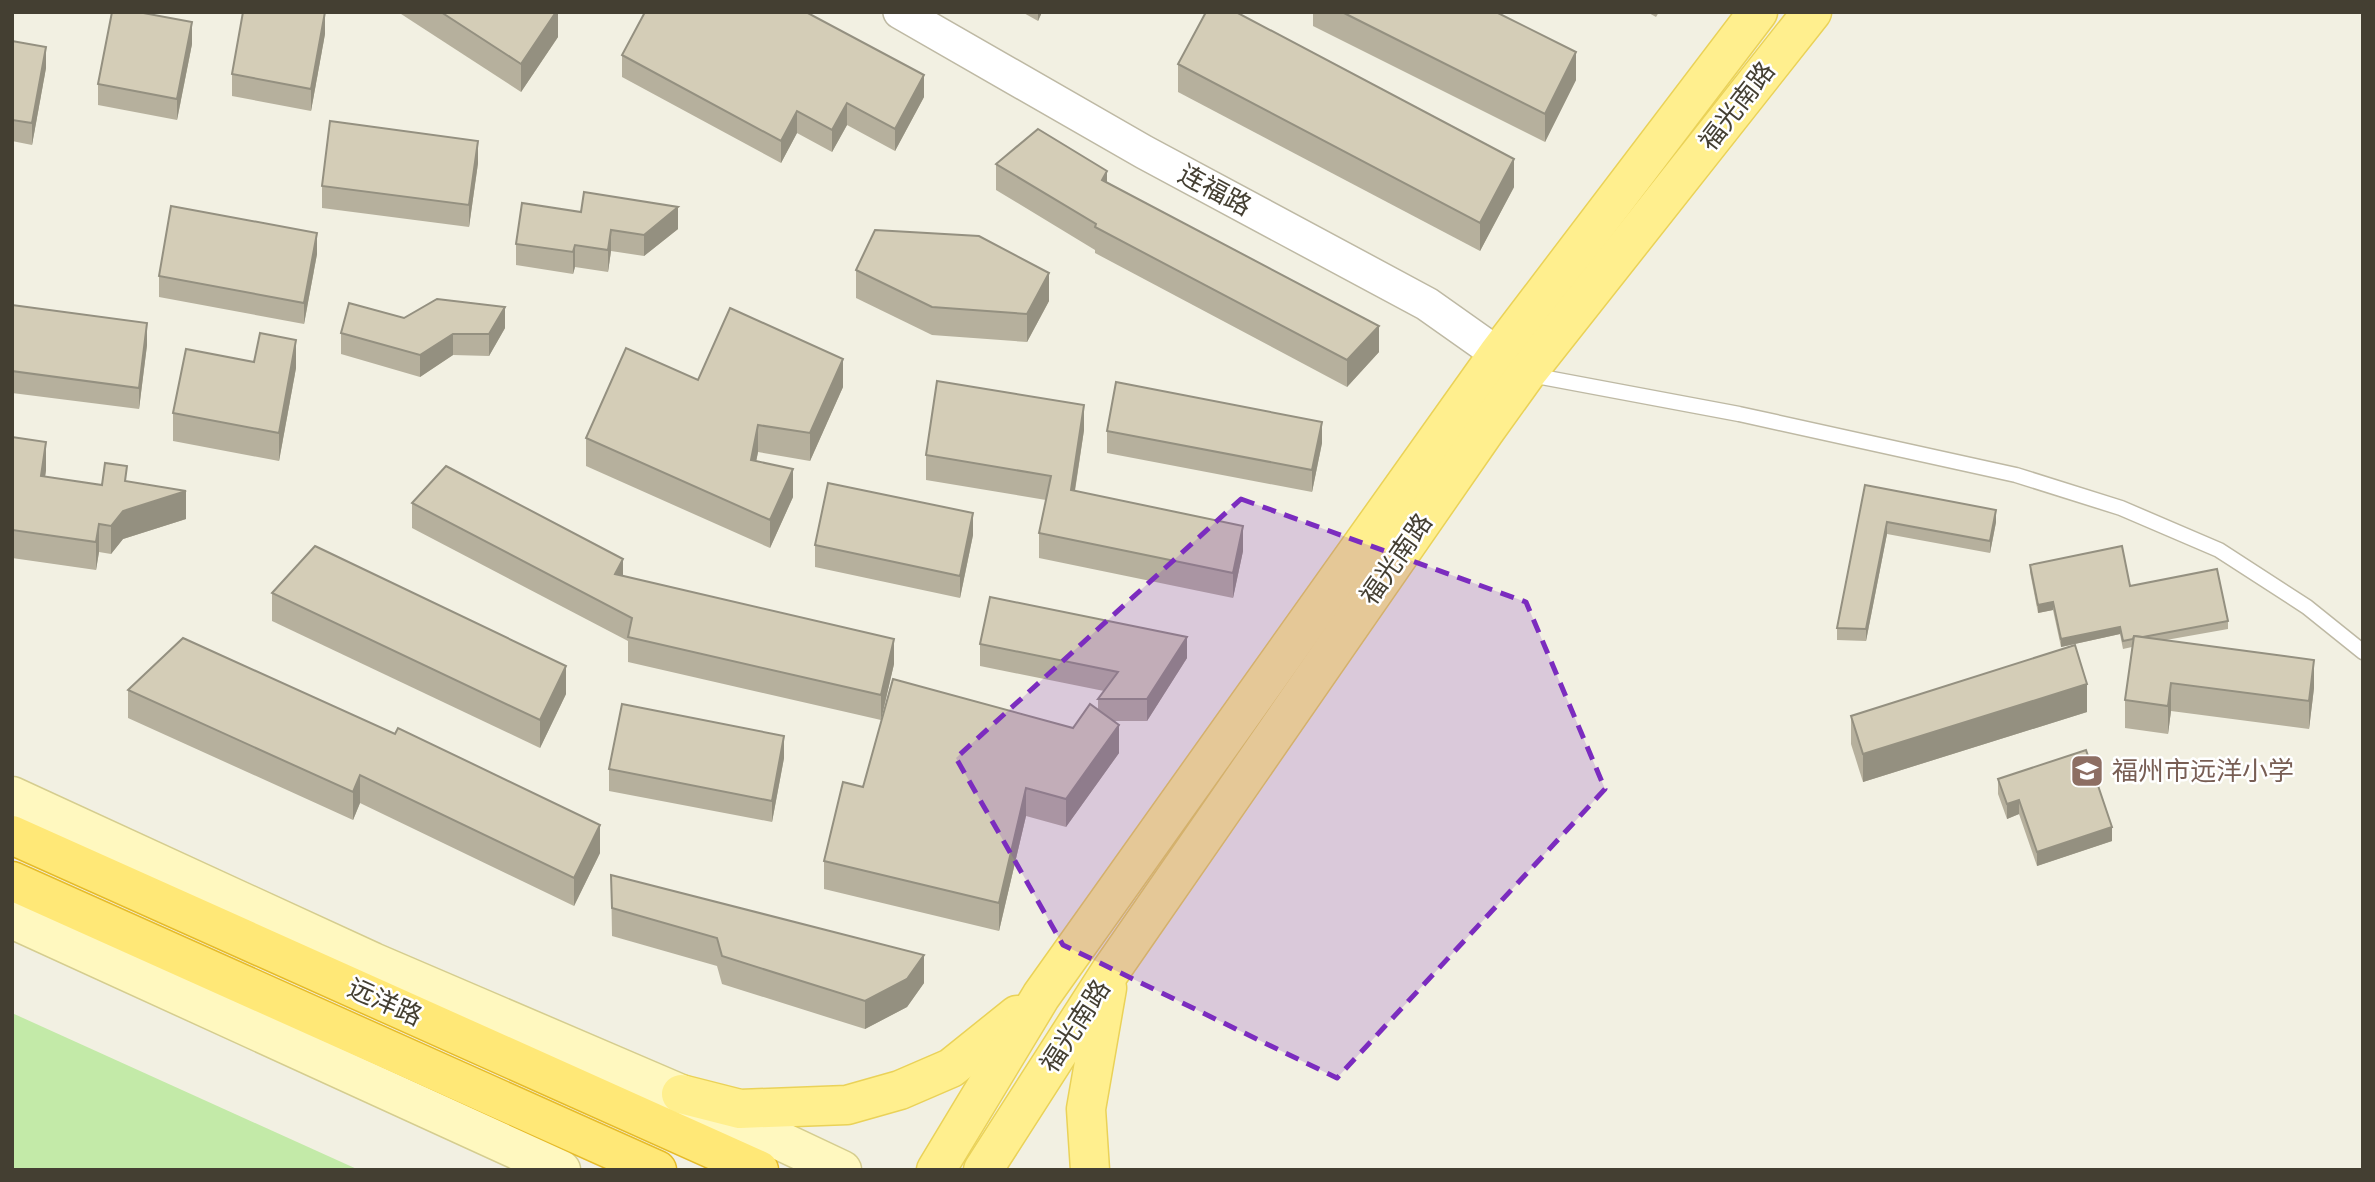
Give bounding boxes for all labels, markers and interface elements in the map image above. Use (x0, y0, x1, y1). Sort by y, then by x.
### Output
street label: 福光南路 (1692, 55, 1780, 156)
street label: 连福路 (1174, 157, 1257, 221)
street label: 福光南路 (1352, 507, 1437, 610)
school or university icon: 福州市远洋小学 (2068, 752, 2106, 790)
place label: 福州市远洋小学 (2112, 754, 2294, 785)
street label: 远洋路 (344, 971, 428, 1031)
street label: 福光南路 (1032, 973, 1115, 1077)

